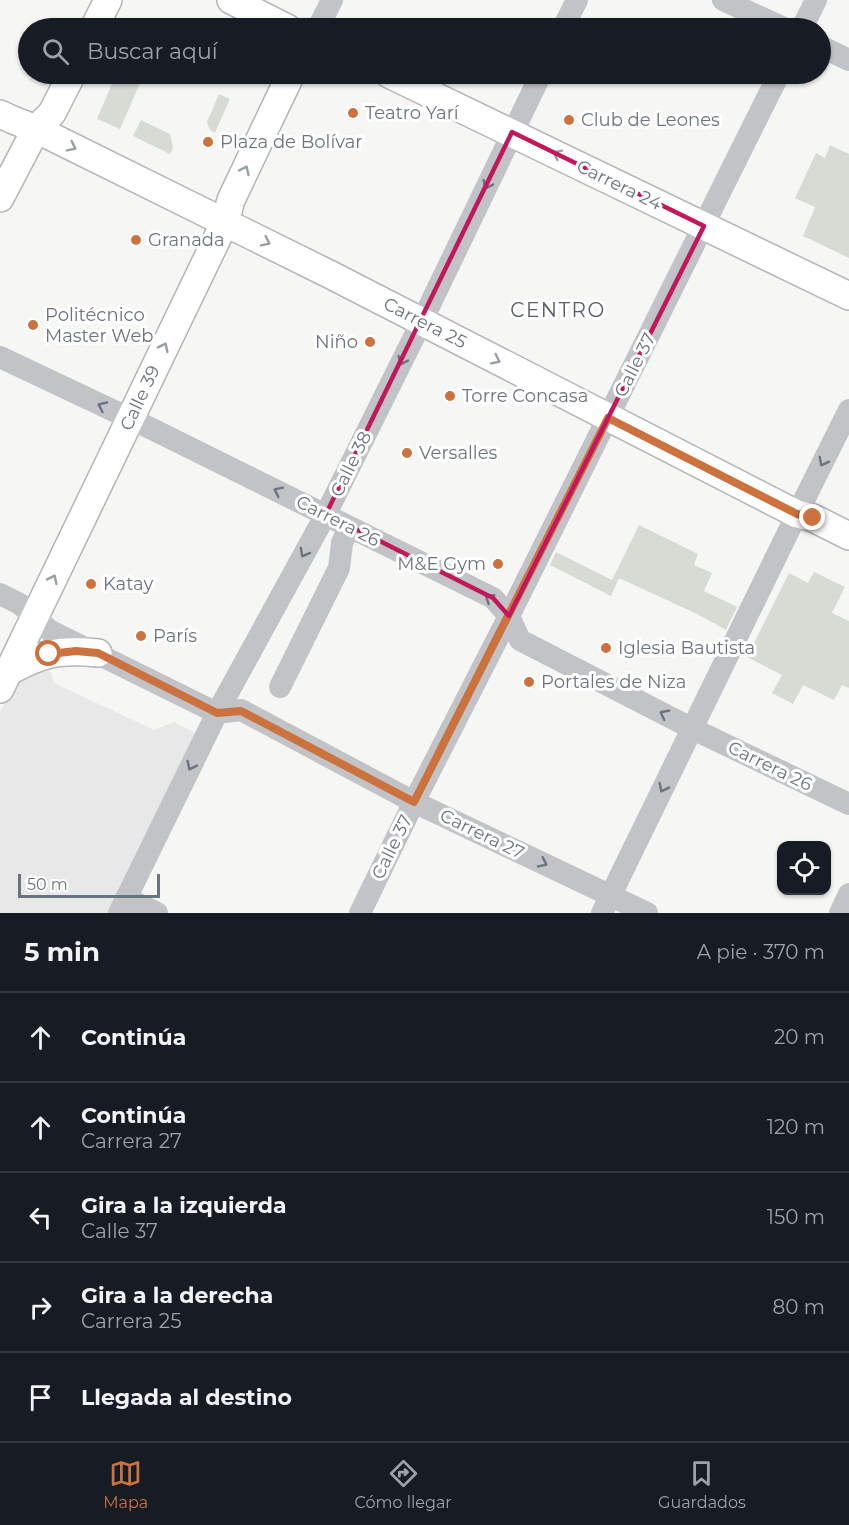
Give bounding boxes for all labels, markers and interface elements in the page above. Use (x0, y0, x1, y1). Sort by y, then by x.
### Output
search box (18, 18, 831, 84)
icon: search (39, 35, 72, 68)
text: Buscar aquí (87, 38, 218, 65)
place label: Teatro Yarí (365, 102, 460, 124)
marker: Teatro Yarí (346, 106, 360, 120)
place label: Club de Leones (581, 109, 720, 131)
marker: Club de Leones (562, 113, 576, 127)
place label: Plaza de Bolívar (220, 131, 363, 153)
marker: Plaza de Bolívar (201, 135, 215, 149)
one-way arrow (66, 139, 77, 151)
one-way arrow (552, 150, 563, 162)
street label: Carrera 24 (573, 155, 665, 215)
one-way arrow (238, 165, 250, 176)
one-way arrow (483, 179, 494, 190)
place label: Granada (148, 229, 225, 251)
marker: Granada (129, 233, 143, 247)
one-way arrow (260, 235, 271, 247)
street label: Carrera 25 (380, 293, 470, 353)
district label: CENTRO (510, 298, 606, 322)
place label: Politécnico Master Web (45, 304, 153, 347)
marker: Politécnico Master Web (26, 318, 40, 332)
street label: Calle 37 (610, 329, 660, 401)
place label: Niño (315, 331, 358, 353)
marker: Niño (363, 335, 377, 349)
one-way arrow (157, 342, 169, 353)
one-way arrow (489, 352, 500, 364)
one-way arrow (398, 354, 409, 365)
street label: Calle 39 (115, 362, 165, 434)
place label: Torre Concasa (462, 385, 588, 407)
marker: Torre Concasa (443, 389, 457, 403)
one-way arrow (98, 401, 109, 413)
street label: Calle 38 (326, 428, 376, 500)
place label: Versalles (419, 442, 498, 464)
marker: Versalles (400, 446, 414, 460)
one-way arrow (818, 456, 830, 467)
one-way arrow (273, 486, 284, 498)
street label: Carrera 26 (292, 491, 384, 552)
route end (799, 504, 825, 530)
one-way arrow (300, 547, 311, 557)
place label: M&E Gym (397, 553, 486, 575)
marker: M&E Gym (491, 557, 505, 571)
place label: Katay (103, 573, 153, 595)
one-way arrow (45, 575, 57, 586)
marker: Katay (84, 577, 98, 591)
one-way arrow (484, 594, 495, 605)
place label: París (153, 625, 197, 647)
marker: París (134, 629, 148, 643)
place label: Iglesia Bautista (618, 637, 755, 659)
route start (35, 640, 61, 666)
marker: Iglesia Bautista (599, 641, 613, 655)
place label: Portales de Niza (541, 671, 686, 693)
marker: Portales de Niza (522, 675, 536, 689)
one-way arrow (660, 710, 670, 721)
street label: Carrera 26 (724, 736, 816, 796)
one-way arrow (187, 759, 198, 770)
one-way arrow (659, 782, 670, 793)
street label: Carrera 27 (436, 804, 528, 864)
street label: Calle 37 (367, 811, 417, 883)
map controls (777, 841, 831, 895)
button: locate (777, 841, 831, 895)
one-way arrow (536, 856, 547, 868)
scale bar (18, 871, 160, 898)
text: 50 m (27, 875, 68, 894)
text: 5 min (24, 936, 100, 968)
text: A pie · 370 m (697, 940, 825, 964)
icon: ahead (24, 1021, 57, 1054)
text: Continúa (81, 1024, 186, 1051)
text: 20 m (774, 1025, 825, 1049)
text: Continúa (81, 1102, 186, 1129)
icon: ahead (24, 1111, 57, 1144)
text: 120 m (767, 1115, 825, 1139)
text: Carrera 27 (81, 1129, 182, 1153)
text: Gira a la izquierda (81, 1192, 287, 1219)
icon: left (24, 1201, 57, 1234)
text: 150 m (767, 1205, 825, 1229)
text: Calle 37 (81, 1219, 158, 1243)
text: Gira a la derecha (81, 1282, 273, 1309)
icon: right (24, 1291, 57, 1324)
text: 80 m (773, 1295, 825, 1319)
text: Carrera 25 (81, 1309, 181, 1333)
icon: arrive (24, 1381, 57, 1414)
text: Llegada al destino (81, 1384, 292, 1411)
tab: Mapa (103, 1457, 148, 1512)
tab: Cómo llegar (354, 1457, 452, 1512)
tab: Guardados (658, 1457, 746, 1512)

